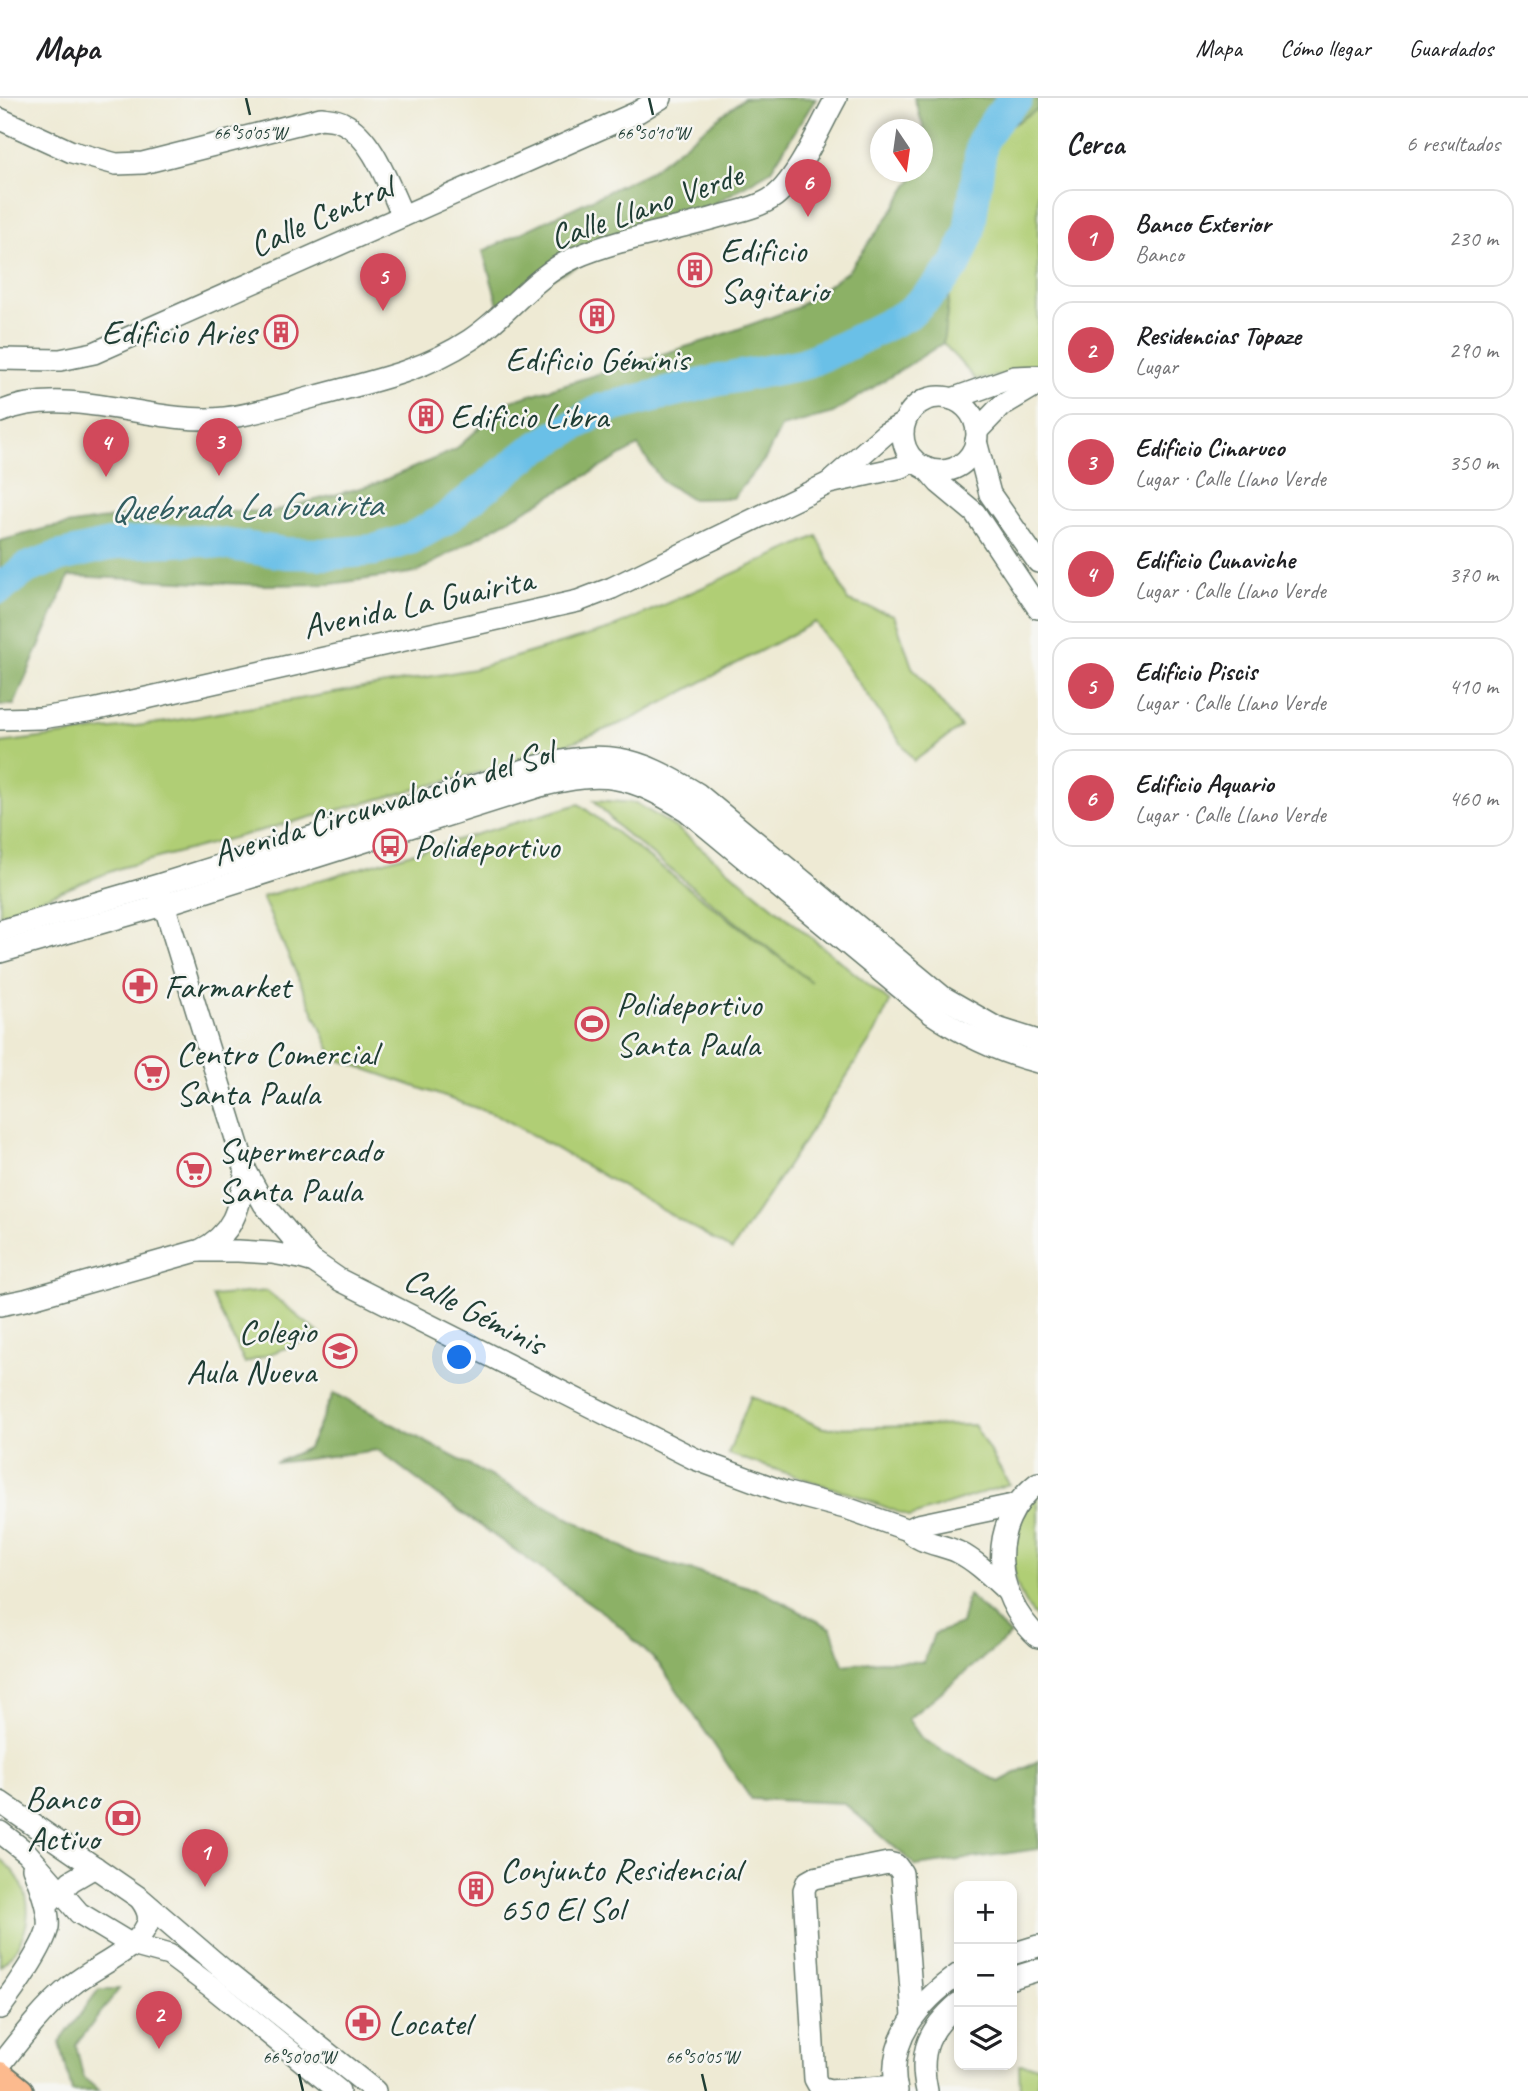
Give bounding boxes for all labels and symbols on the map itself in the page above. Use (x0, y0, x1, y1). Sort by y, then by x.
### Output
north arrow (870, 119, 933, 182)
text: 66°50'05"W (213, 122, 290, 144)
text: 66°50'10"W (616, 122, 693, 144)
street label: Calle Llano Verde (544, 151, 751, 260)
pin: 6 (785, 159, 831, 217)
street label: Calle Central (242, 162, 406, 268)
place label: Edificio Sagitario (720, 228, 832, 313)
building icon: Edificio Sagitario (676, 251, 714, 289)
pin: 5 (360, 253, 406, 311)
building icon: Edificio Géminis (578, 297, 616, 335)
place label: Edificio Aries (101, 310, 259, 355)
building icon: Edificio Aries (262, 313, 300, 351)
place label: Edificio Géminis (505, 337, 692, 382)
place label: Edificio Libra (450, 394, 610, 439)
building icon: Edificio Libra (407, 397, 445, 435)
pin: 3 (196, 418, 242, 476)
pin: 4 (83, 419, 129, 477)
water label: Quebrada La Guairita (110, 480, 386, 532)
street label: Avenida La Guairita (299, 556, 540, 649)
street label: Avenida Circunvalación del Sol (207, 728, 565, 876)
place label: Polideportivo (414, 824, 561, 869)
bus stop icon: Polideportivo (371, 827, 409, 865)
place label: Farmarket (164, 964, 294, 1009)
pharmacy icon: Farmarket (121, 967, 159, 1005)
place label: Polideportivo Santa Paula (616, 982, 763, 1067)
sports icon: Polideportivo Santa Paula (573, 1005, 611, 1043)
place label: Centro Comercial Santa Paula (176, 1031, 383, 1116)
supermarket icon: Centro Comercial Santa Paula (133, 1054, 171, 1092)
place label: Supermercado Santa Paula (218, 1128, 385, 1213)
supermarket icon: Supermercado Santa Paula (175, 1151, 213, 1189)
street label: Calle Géminis (397, 1256, 556, 1367)
place label: Colegio Aula Nueva (186, 1309, 318, 1394)
school or university icon: Colegio Aula Nueva (321, 1332, 359, 1370)
your location (442, 1340, 476, 1374)
place label: Banco Activo (25, 1776, 103, 1861)
bank icon: Banco Activo (104, 1799, 142, 1837)
pin: 1 (182, 1829, 228, 1887)
place label: Conjunto Residencial 650 El Sol (500, 1847, 747, 1932)
building icon: Conjunto Residencial 650 El Sol (457, 1870, 495, 1908)
pin: 2 (136, 1991, 182, 2049)
place label: Locatel (388, 2001, 477, 2046)
pharmacy icon: Locatel (344, 2004, 382, 2042)
text: 66°50'00"W (262, 2046, 339, 2068)
text: 66°50'05"W (665, 2046, 742, 2068)

